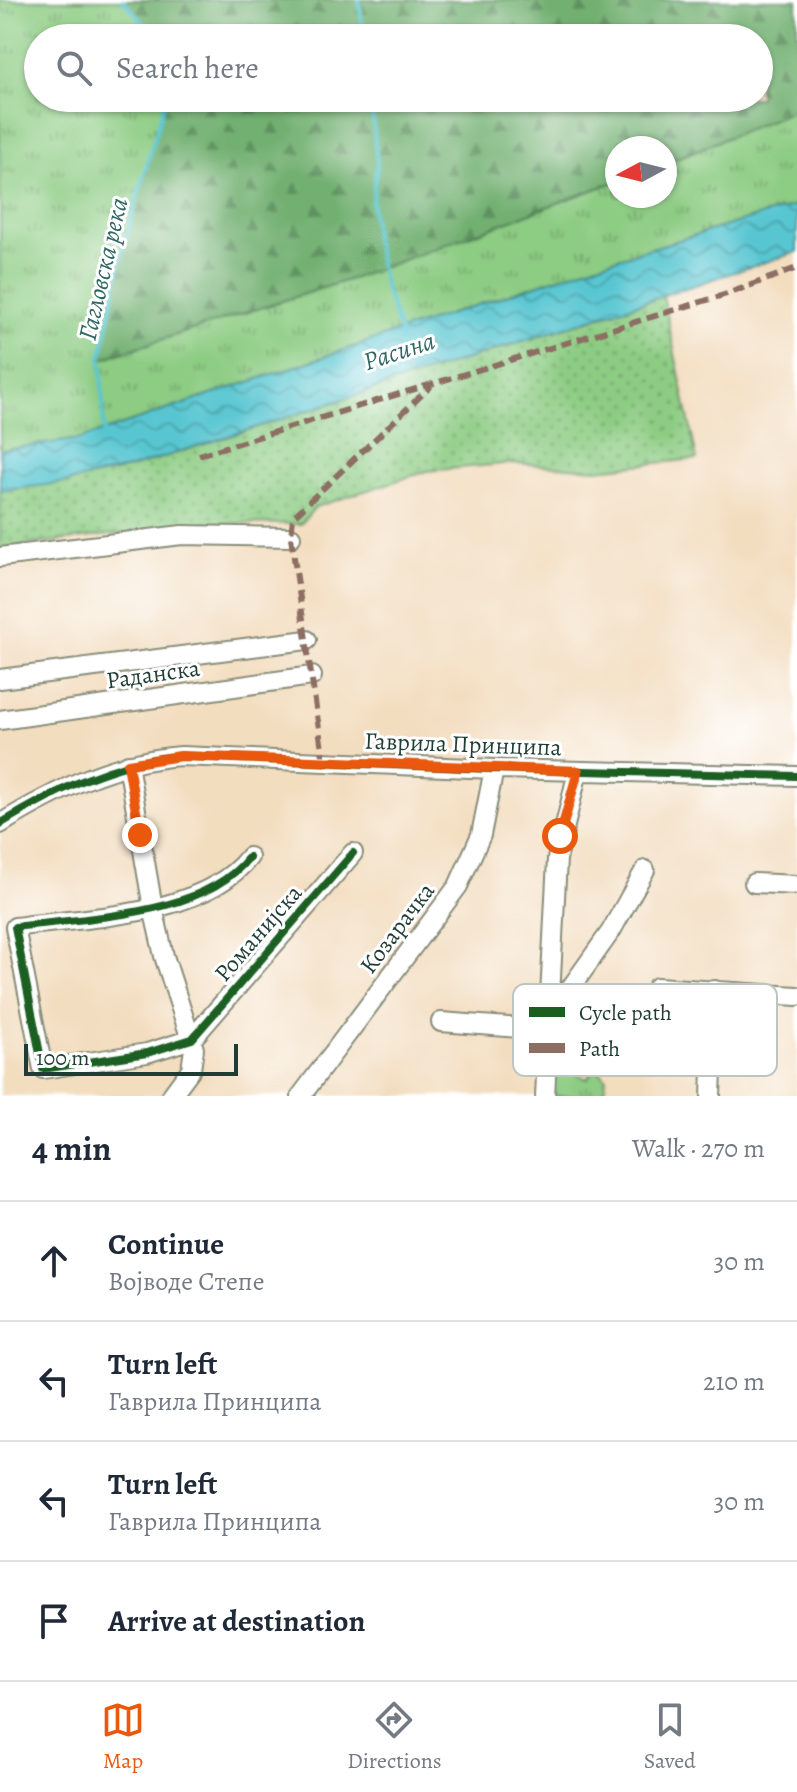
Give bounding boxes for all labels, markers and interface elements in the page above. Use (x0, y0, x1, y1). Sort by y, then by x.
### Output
search box (24, 24, 773, 112)
icon: search (52, 46, 96, 90)
text: Search here (116, 48, 259, 88)
north arrow (605, 136, 677, 208)
water label: Гагловска река (70, 194, 136, 344)
water label: Расина (359, 323, 439, 379)
street label: Раданска (104, 652, 202, 696)
street label: Гаврила Принципа (364, 725, 562, 763)
route end (122, 817, 158, 853)
route start (542, 818, 578, 854)
street label: Козарачка (352, 876, 442, 980)
street label: Романијска (207, 878, 309, 988)
legend (513, 984, 777, 1076)
text: Cycle path (579, 998, 672, 1028)
text: Path (579, 1034, 620, 1064)
scale bar (24, 1040, 238, 1076)
text: 100 m (36, 1043, 90, 1073)
text: 4 min (32, 1125, 111, 1172)
text: Walk · 270 m (632, 1131, 765, 1166)
text: Continue (108, 1224, 224, 1264)
icon: ahead (32, 1239, 76, 1283)
text: 30 m (714, 1244, 765, 1279)
text: Војводе Степе (108, 1264, 265, 1299)
text: Turn left (108, 1344, 217, 1384)
icon: left (32, 1359, 76, 1403)
text: 210 m (703, 1364, 765, 1399)
text: Гаврила Принципа (108, 1384, 322, 1419)
text: Turn left (108, 1464, 217, 1504)
icon: left (32, 1479, 76, 1523)
text: 30 m (714, 1484, 765, 1519)
text: Гаврила Принципа (108, 1504, 322, 1539)
icon: arrive (32, 1599, 76, 1643)
text: Arrive at destination (108, 1601, 365, 1641)
tab: Map (101, 1698, 145, 1776)
tab: Directions (347, 1698, 442, 1776)
tab: Saved (644, 1698, 696, 1776)

